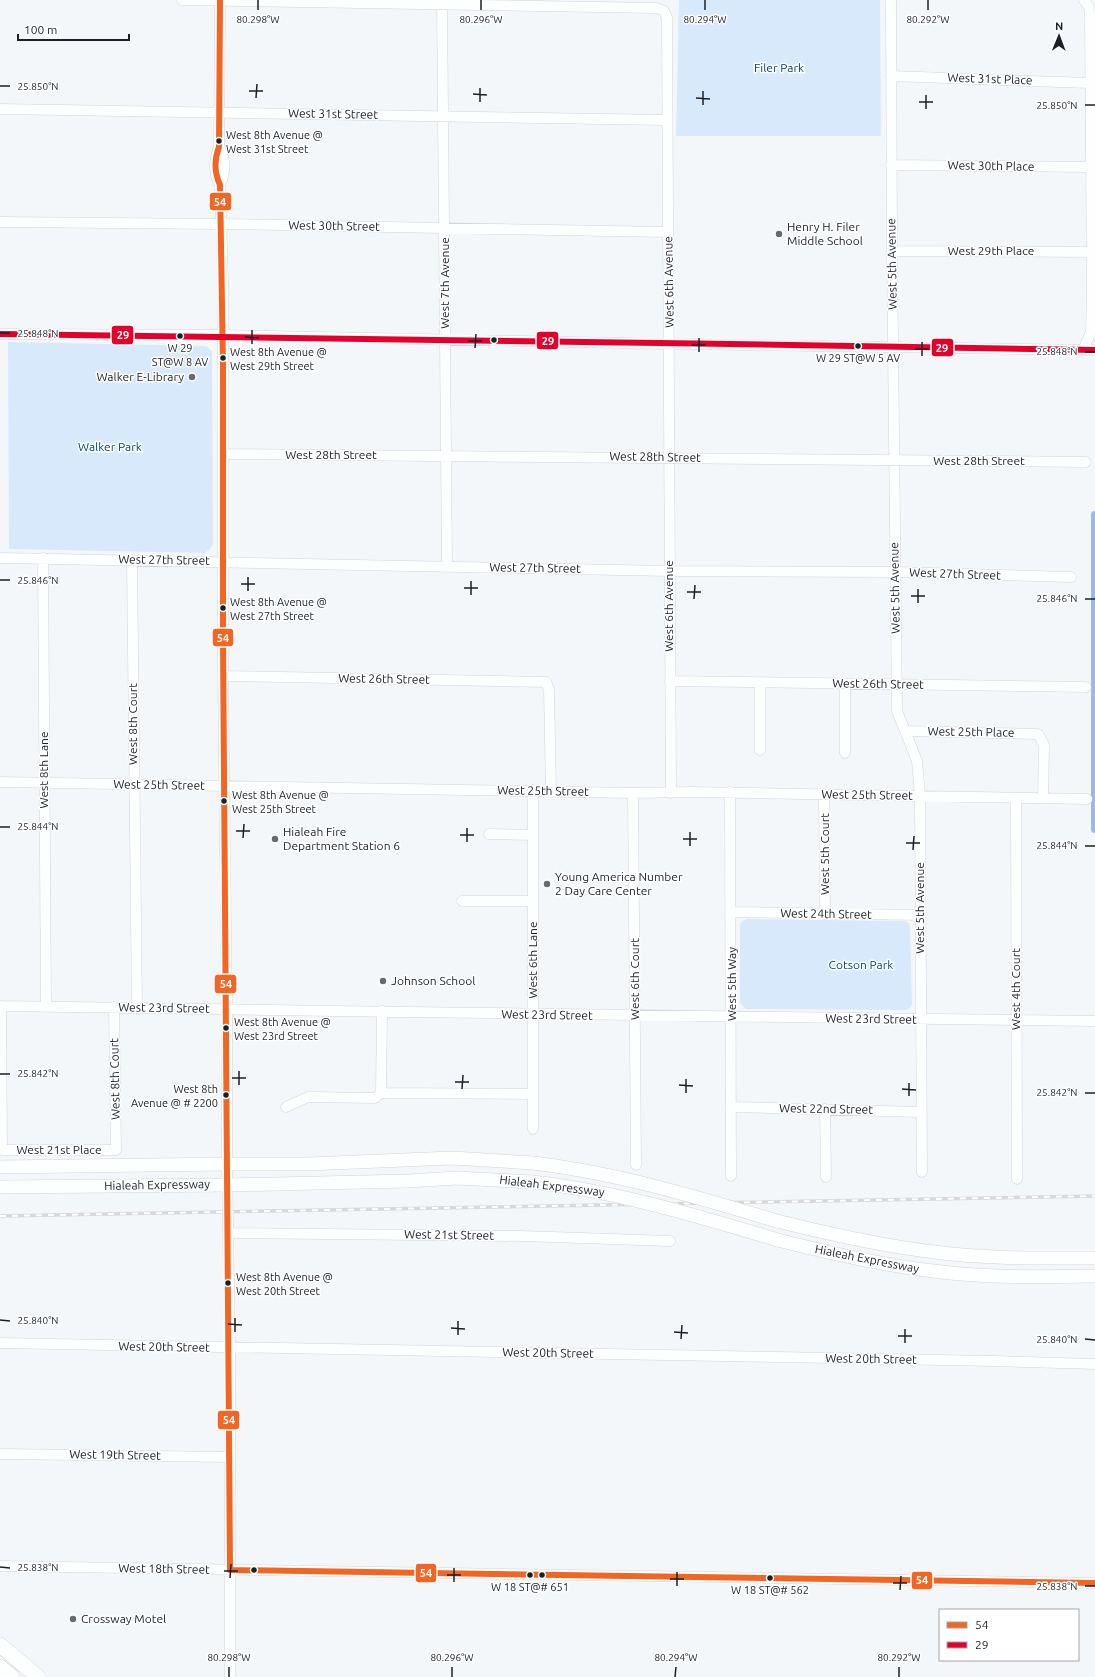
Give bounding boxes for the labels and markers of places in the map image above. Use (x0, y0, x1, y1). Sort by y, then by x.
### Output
place label: West 8th Avenue @ West 31st Street (226, 129, 323, 155)
marker: West 8th Avenue @ West 31st Street (214, 136, 224, 146)
place label: Henry H. Filer Middle School (787, 220, 863, 247)
marker: Henry H. Filer Middle School (774, 229, 784, 239)
marker: W 29 ST@W 8 AV (175, 331, 185, 341)
unlabelled marker (489, 335, 499, 345)
marker: W 29 ST@W 5 AV (853, 341, 863, 351)
place label: W 29 ST@W 8 AV (152, 342, 208, 368)
place label: West 8th Avenue @ West 29th Street (230, 346, 327, 372)
place label: W 29 ST@W 5 AV (816, 352, 900, 364)
marker: West 8th Avenue @ West 29th Street (218, 353, 228, 363)
place label: Walker E-Library (97, 370, 184, 383)
marker: Walker E-Library (187, 372, 197, 382)
place label: West 8th Avenue @ West 27th Street (230, 596, 327, 622)
marker: West 8th Avenue @ West 27th Street (218, 603, 228, 613)
place label: West 8th Avenue @ West 25th Street (232, 789, 329, 815)
marker: West 8th Avenue @ West 25th Street (219, 796, 229, 806)
place label: Hialeah Fire Department Station 6 (283, 825, 400, 852)
marker: Hialeah Fire Department Station 6 (270, 834, 280, 844)
place label: Young America Number 2 Day Care Center (555, 870, 683, 897)
marker: Young America Number 2 Day Care Center (542, 879, 552, 889)
place label: Johnson School (391, 974, 475, 987)
marker: Johnson School (378, 976, 388, 986)
place label: West 8th Avenue @ West 23rd Street (234, 1016, 331, 1042)
marker: West 8th Avenue @ West 23rd Street (221, 1023, 231, 1033)
place label: West 8th Avenue @ # 2200 (131, 1083, 218, 1109)
marker: West 8th Avenue @ # 2200 (221, 1090, 231, 1100)
place label: West 8th Avenue @ West 20th Street (236, 1271, 333, 1297)
marker: West 8th Avenue @ West 20th Street (223, 1278, 233, 1288)
unlabelled marker (249, 1565, 259, 1575)
marker: W 18 ST@# 651 (525, 1570, 535, 1580)
unlabelled marker (537, 1570, 547, 1580)
marker: W 18 ST@# 562 (765, 1573, 775, 1583)
place label: W 18 ST@# 651 (491, 1581, 569, 1593)
place label: W 18 ST@# 562 (731, 1584, 809, 1596)
place label: Crossway Motel (81, 1612, 166, 1625)
marker: Crossway Motel (68, 1614, 78, 1624)

